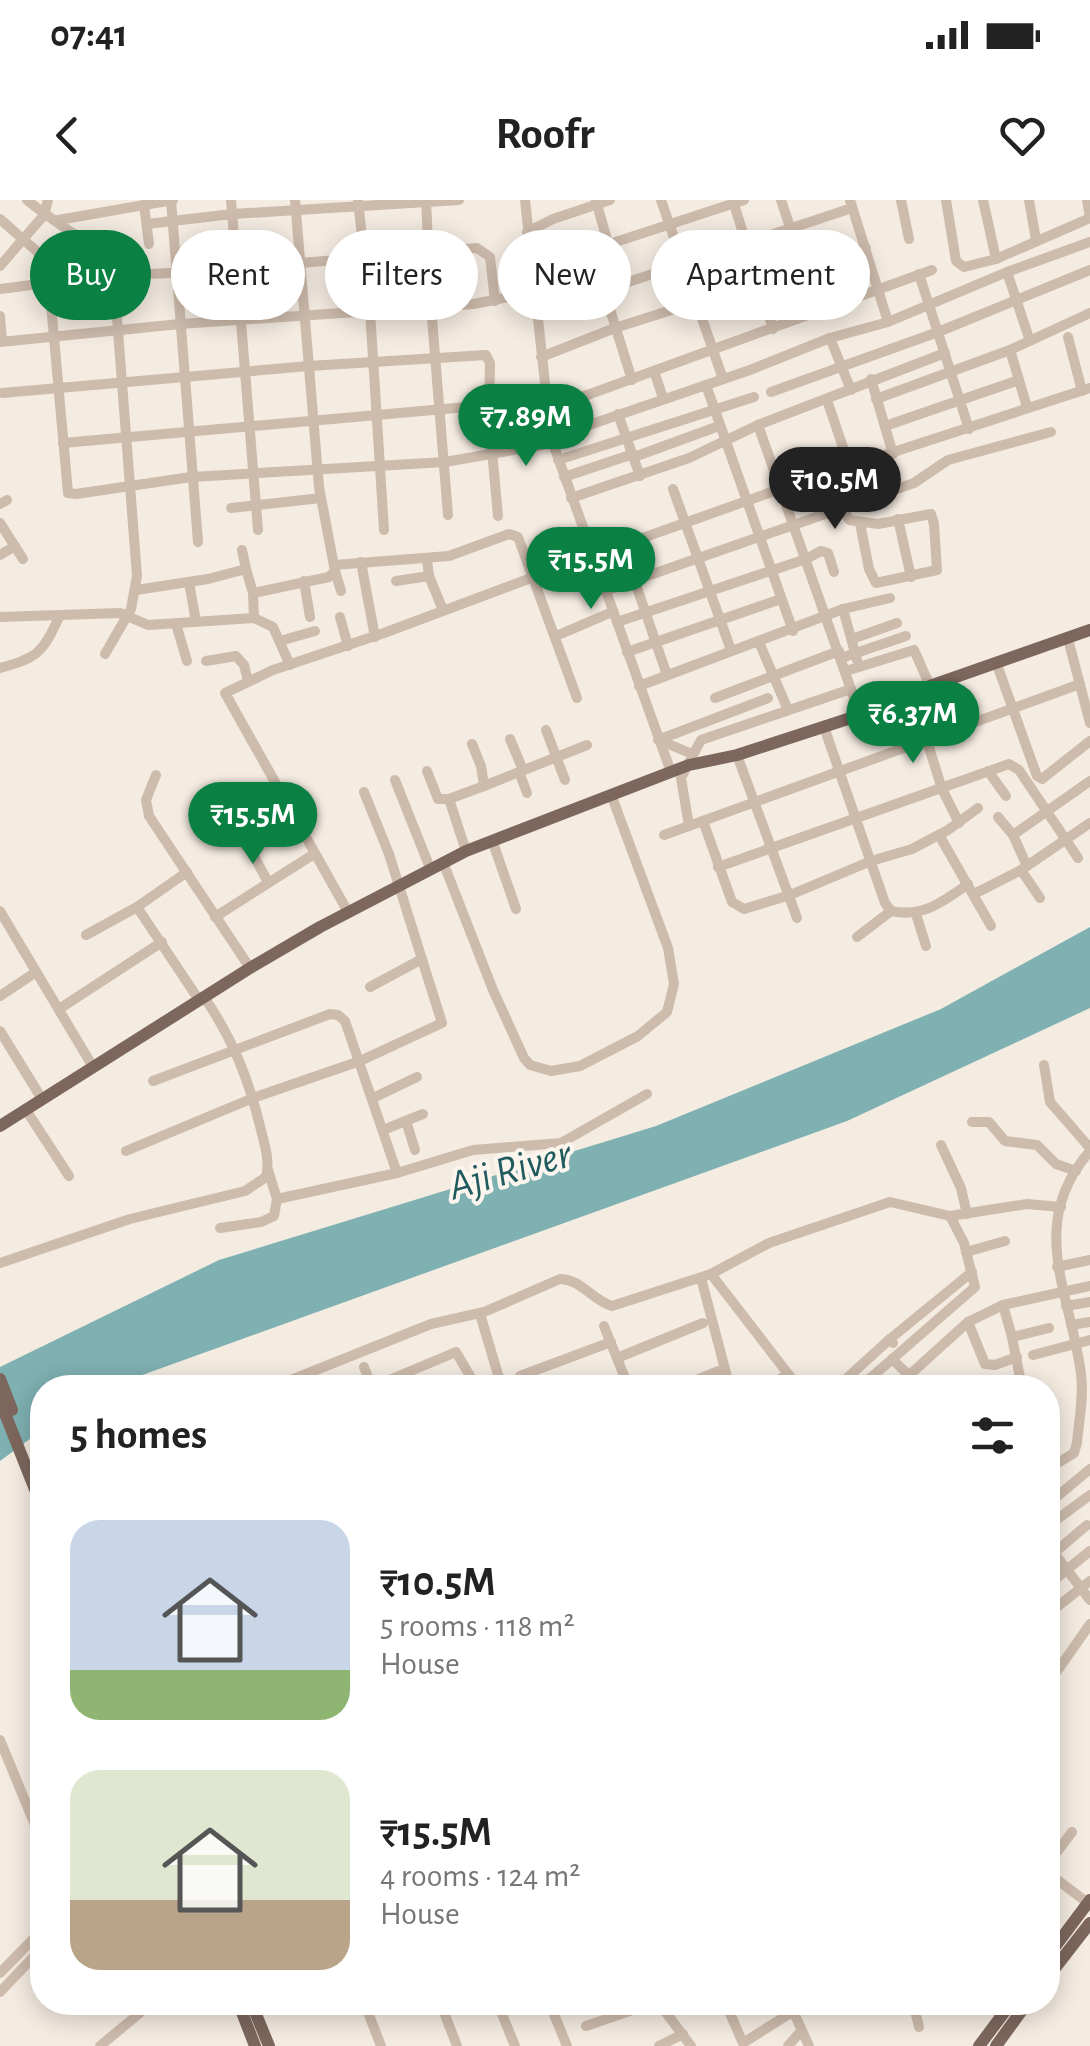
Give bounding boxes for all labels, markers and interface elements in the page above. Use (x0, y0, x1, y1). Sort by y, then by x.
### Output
text: 07:41 (50, 16, 128, 54)
icon: back (40, 108, 95, 163)
icon: heart (995, 108, 1050, 163)
text: Roofr (495, 112, 595, 157)
chip: Buy (30, 230, 151, 320)
chip: Rent (171, 230, 305, 320)
chip: Filters (325, 230, 478, 320)
chip: New (498, 230, 631, 320)
chip: Apartment (651, 230, 870, 320)
pin: ₹7.89M (445, 384, 607, 469)
text: ₹7.89M (480, 400, 572, 432)
pin: ₹10.5M (754, 447, 916, 532)
text: ₹10.5M (791, 463, 879, 495)
pin: ₹15.5M (510, 527, 672, 612)
text: ₹15.5M (548, 543, 634, 575)
pin: ₹6.37M (832, 681, 994, 766)
text: ₹6.37M (868, 697, 958, 729)
pin: ₹15.5M (172, 782, 334, 867)
text: ₹15.5M (210, 798, 296, 830)
water label: Aji River (443, 1132, 578, 1209)
icon: filters (965, 1408, 1020, 1463)
text: 5 homes (70, 1414, 207, 1456)
icon: home (150, 1560, 270, 1680)
text: ₹10.5M (380, 1561, 496, 1603)
text: 5 rooms · 118 m² (380, 1610, 575, 1642)
text: House (380, 1648, 460, 1680)
icon: home (150, 1810, 270, 1930)
text: ₹15.5M (380, 1811, 492, 1853)
text: 4 rooms · 124 m² (380, 1860, 580, 1892)
text: House (380, 1898, 460, 1930)

